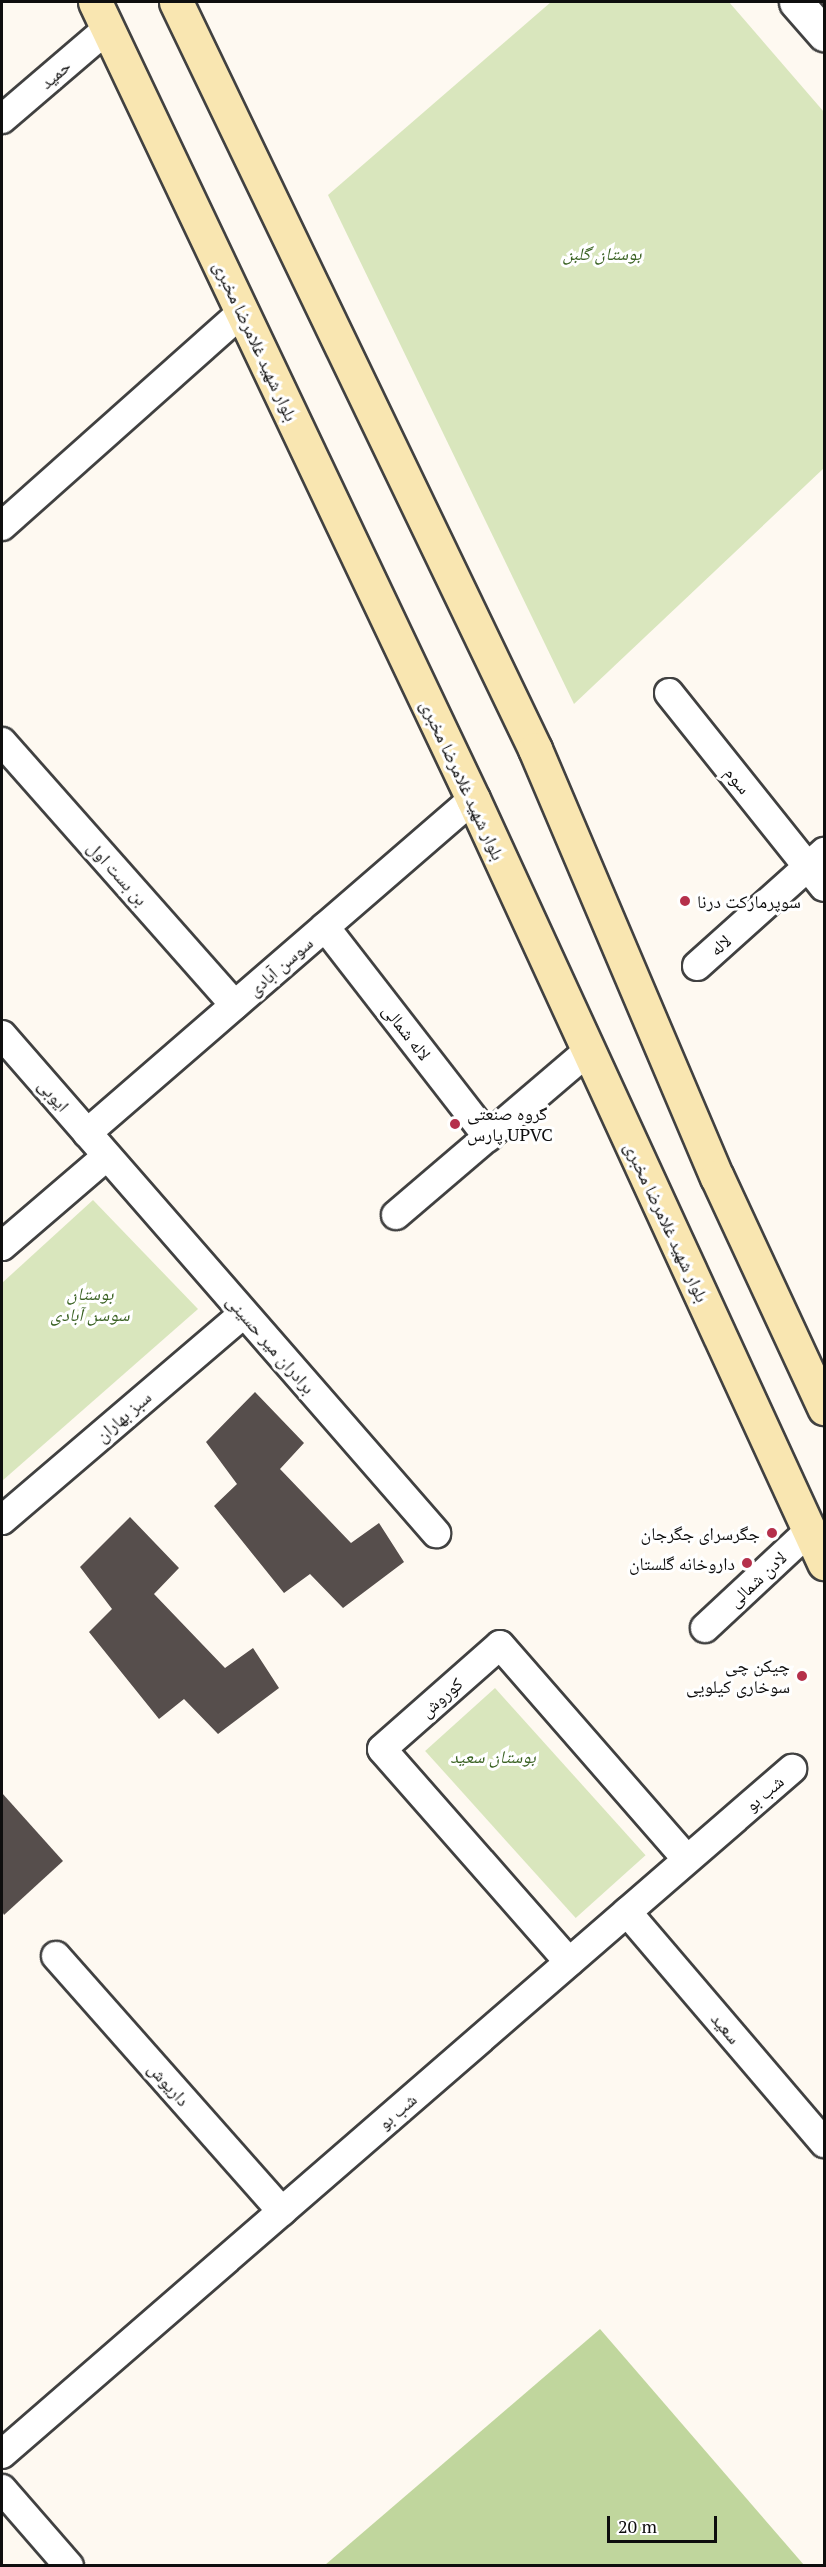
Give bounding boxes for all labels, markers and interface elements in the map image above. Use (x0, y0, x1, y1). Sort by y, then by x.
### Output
street label: حمید (35, 55, 75, 93)
park label: بوستان گلبن (563, 242, 641, 264)
street label: بلوار شهید غلامرضا مخبری (209, 258, 303, 424)
street label: بلوار شهید غلامرضا مخبری (416, 697, 510, 863)
street label: سوم (720, 762, 756, 798)
street label: بن بست اول (83, 836, 153, 910)
place label: سوپرمارکت درنا (697, 890, 801, 912)
marker: سوپرمارکت درنا (678, 894, 692, 908)
street label: لاله (705, 930, 735, 960)
street label: سوسن آبادی (243, 932, 317, 1000)
street label: لاله شمالی (378, 999, 436, 1065)
street label: ایوبی (34, 1074, 74, 1116)
place label: گروه صنعتی پارس UPVC (467, 1103, 553, 1146)
marker: گروه صنعتی پارس UPVC (448, 1117, 462, 1131)
street label: بلوار شهید غلامرضا مخبری (620, 1139, 714, 1305)
park label: بوستان سوسن آبادی (50, 1283, 130, 1326)
street label: برادران میر حسینی (222, 1290, 320, 1398)
street label: سبز بهاران (91, 1386, 155, 1446)
place label: جگرسرای جگرجان (641, 1522, 760, 1544)
marker: جگرسرای جگرجان (765, 1526, 779, 1540)
street label: لادن شمالی (723, 1547, 791, 1611)
place label: داروخانه گلستان (629, 1552, 735, 1574)
marker: داروخانه گلستان (740, 1556, 754, 1570)
place label: چیکن چی سوخاری کیلویی (686, 1655, 790, 1698)
marker: چیکن چی سوخاری کیلویی (795, 1669, 809, 1683)
street label: کوروش (415, 1673, 467, 1721)
park label: بوستان سعید (450, 1745, 536, 1767)
street label: شب بو (740, 1770, 788, 1816)
street label: سعید (707, 2008, 745, 2048)
street label: داریوش (144, 2058, 194, 2110)
street label: شب بو (373, 2088, 421, 2134)
scale bar (610, 2504, 720, 2542)
text: 20 m (618, 2514, 657, 2538)

